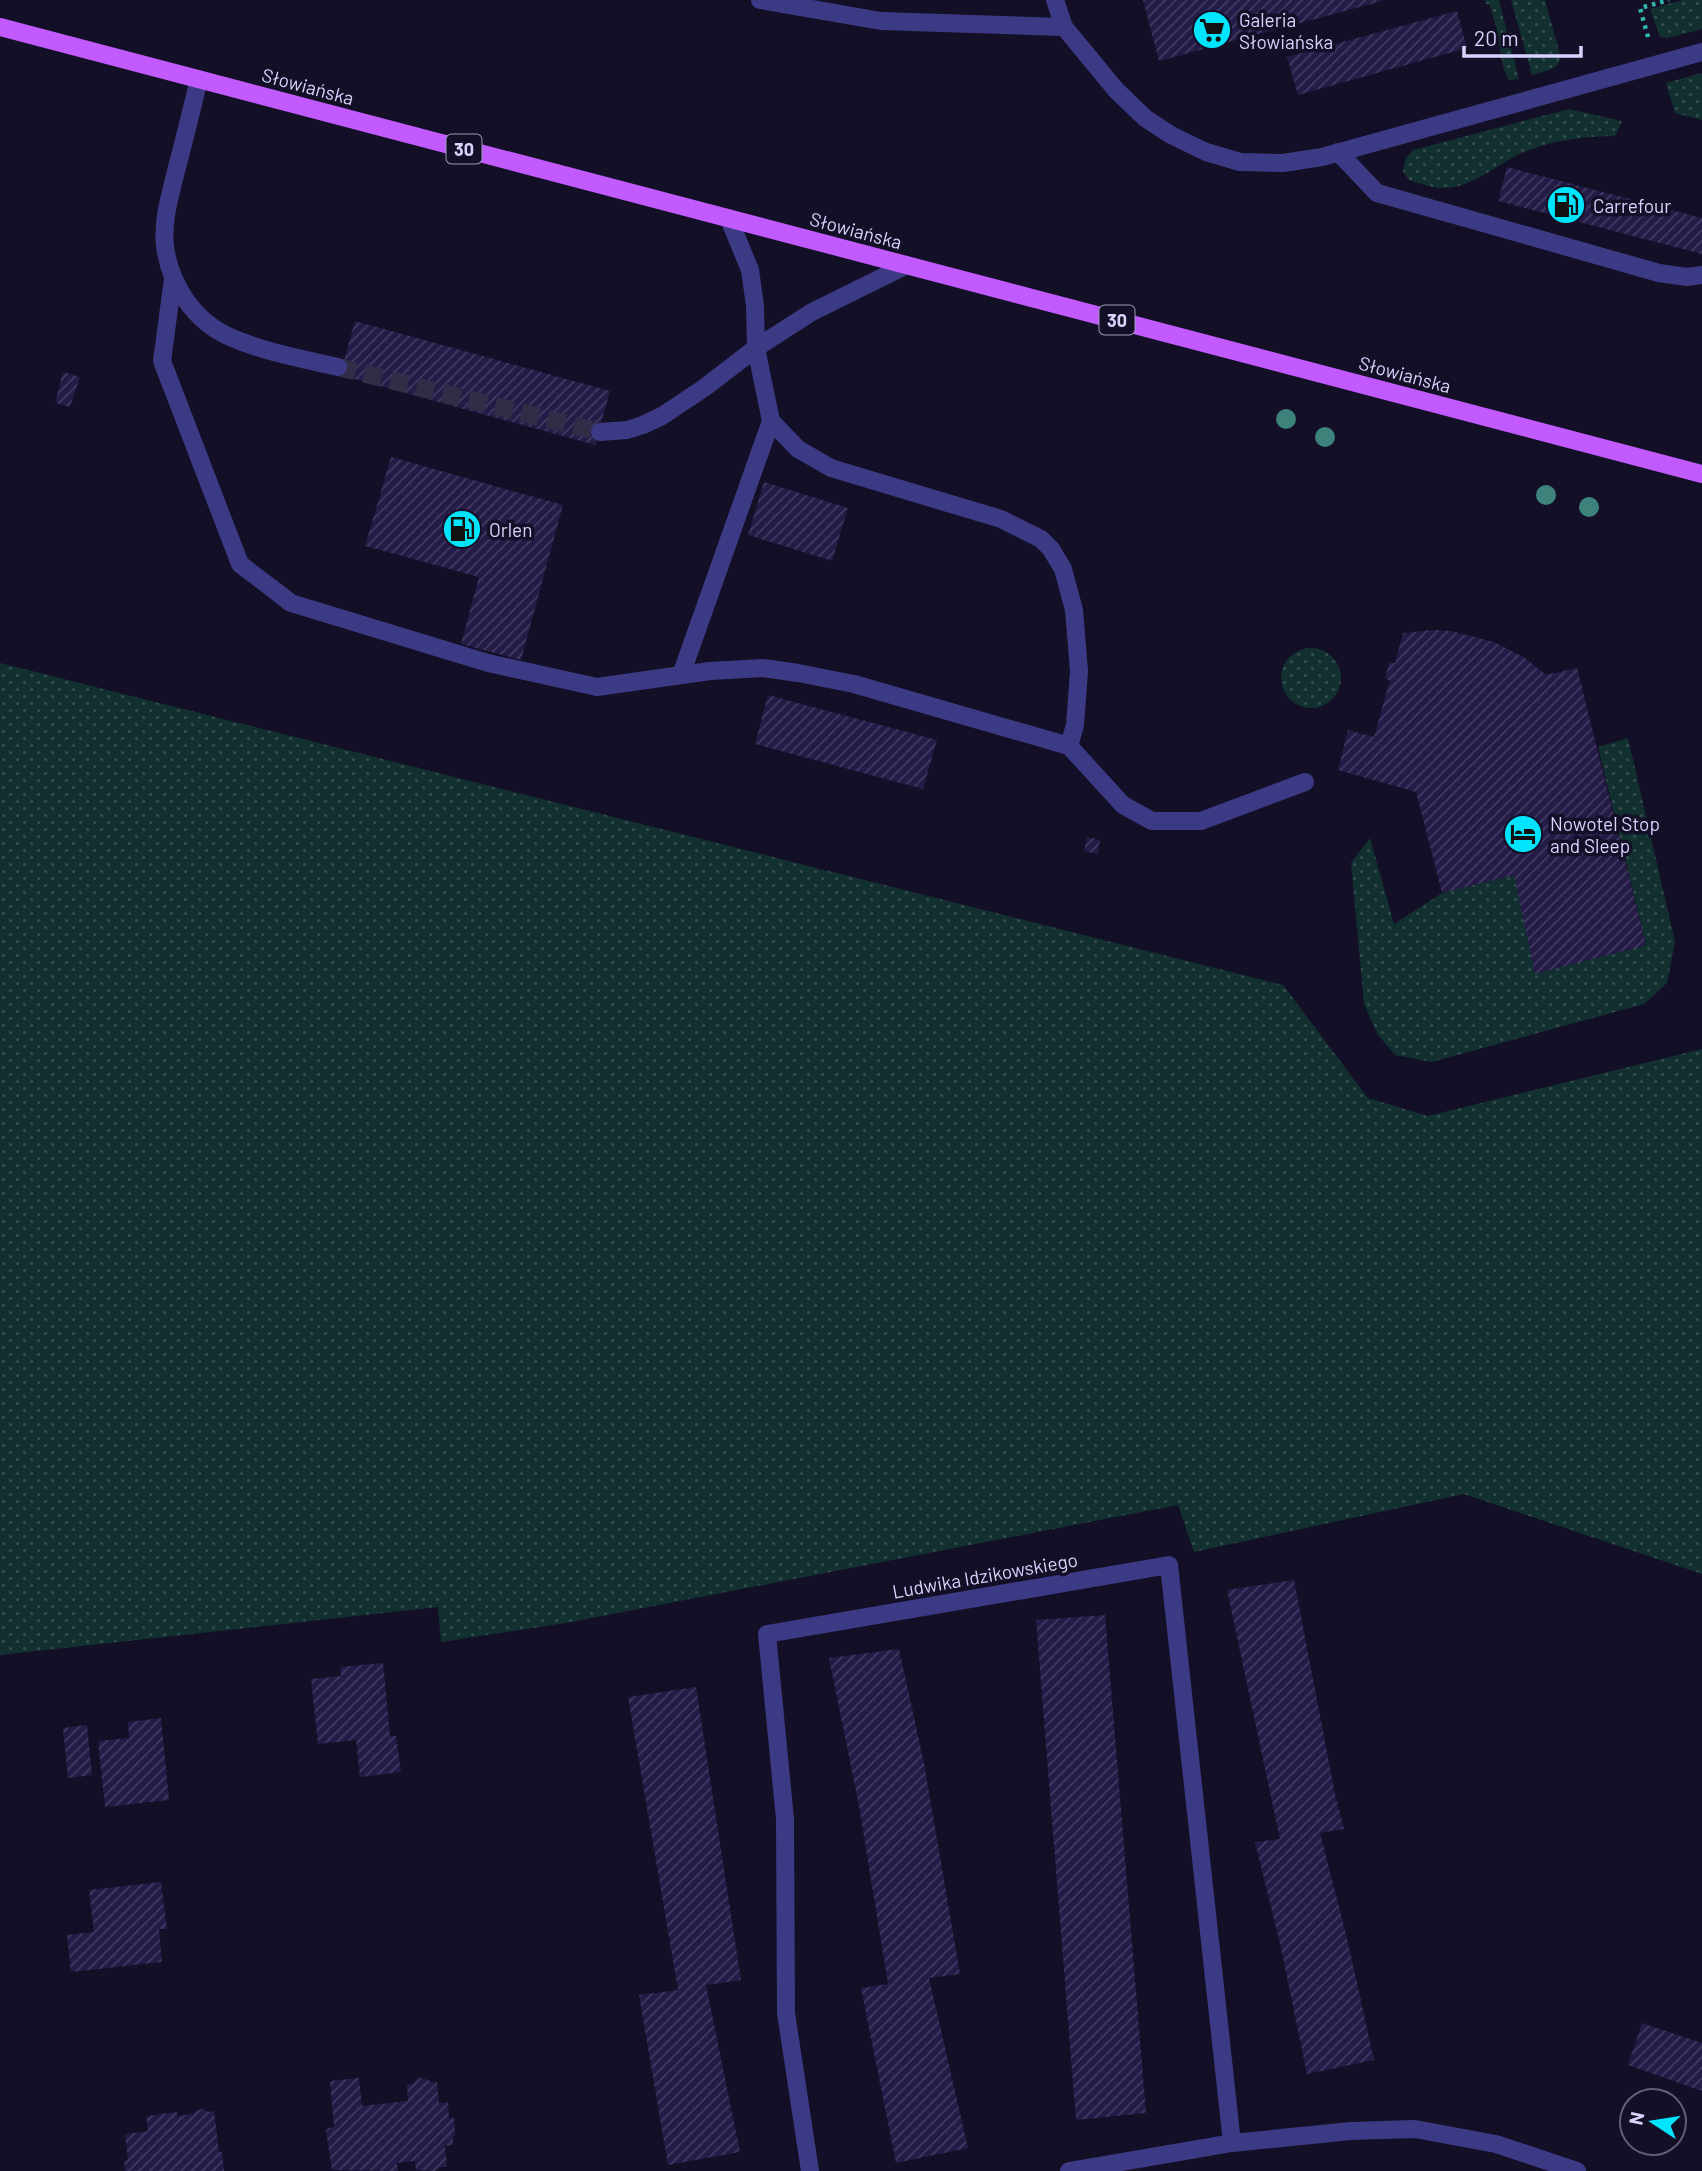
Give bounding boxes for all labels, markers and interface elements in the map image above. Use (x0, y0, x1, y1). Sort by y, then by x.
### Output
place label: Galeria Słowiańska (1239, 8, 1333, 53)
supermarket icon: Galeria Słowiańska (1191, 9, 1233, 51)
scale bar (1464, 14, 1581, 58)
text: 20 m (1474, 25, 1519, 50)
street label: Słowiańska (259, 63, 357, 109)
road number: 30 (447, 134, 482, 164)
fuel station icon: Carrefour (1545, 184, 1587, 226)
place label: Carrefour (1593, 194, 1671, 217)
street label: Słowiańska (807, 207, 905, 253)
road number: 30 (1100, 306, 1134, 334)
street label: Słowiańska (1356, 351, 1454, 397)
fuel station icon: Orlen (441, 508, 483, 550)
place label: Orlen (489, 518, 532, 541)
place label: Nowotel Stop and Sleep (1550, 812, 1660, 857)
hotel icon: Nowotel Stop and Sleep (1502, 813, 1544, 855)
street label: Ludwika Idzikowskiego (891, 1547, 1079, 1603)
north arrow (1618, 2087, 1688, 2157)
text: N (1623, 2110, 1648, 2127)

